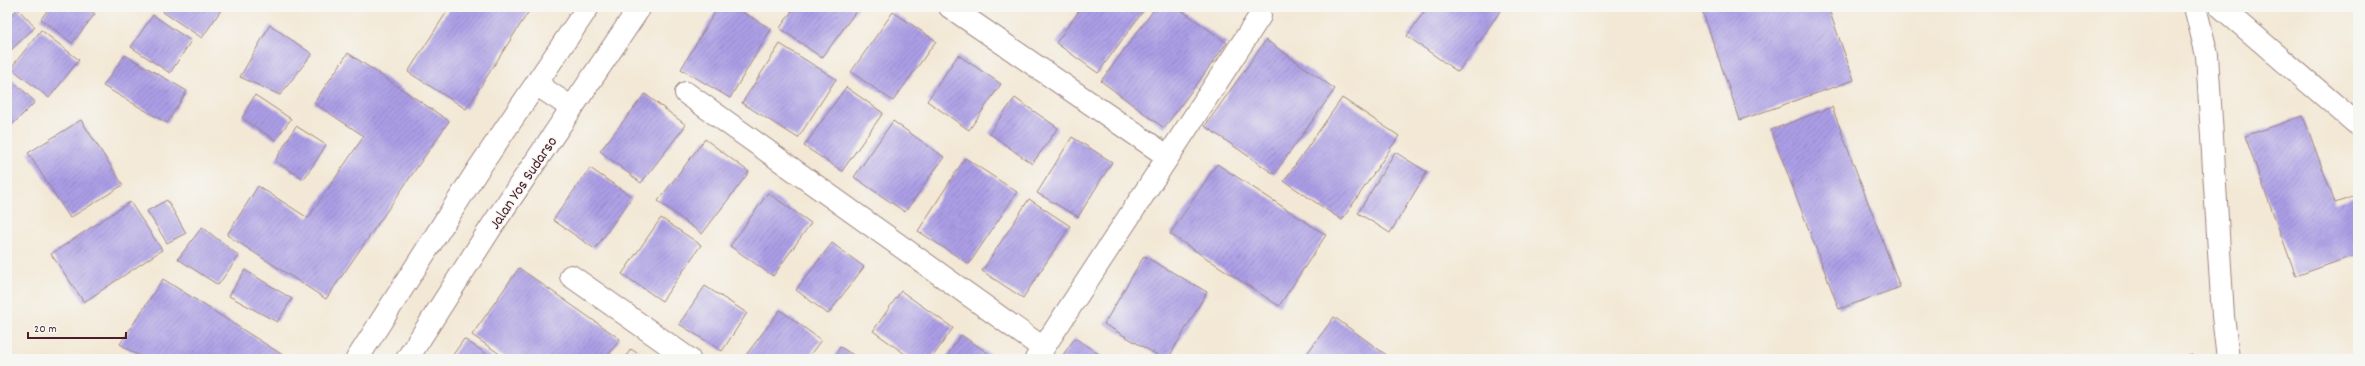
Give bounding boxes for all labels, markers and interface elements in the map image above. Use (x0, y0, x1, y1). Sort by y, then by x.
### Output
street label: Jalan Yos Sudarso (484, 132, 564, 235)
scale bar (28, 314, 126, 340)
text: 20 m (34, 321, 57, 338)

